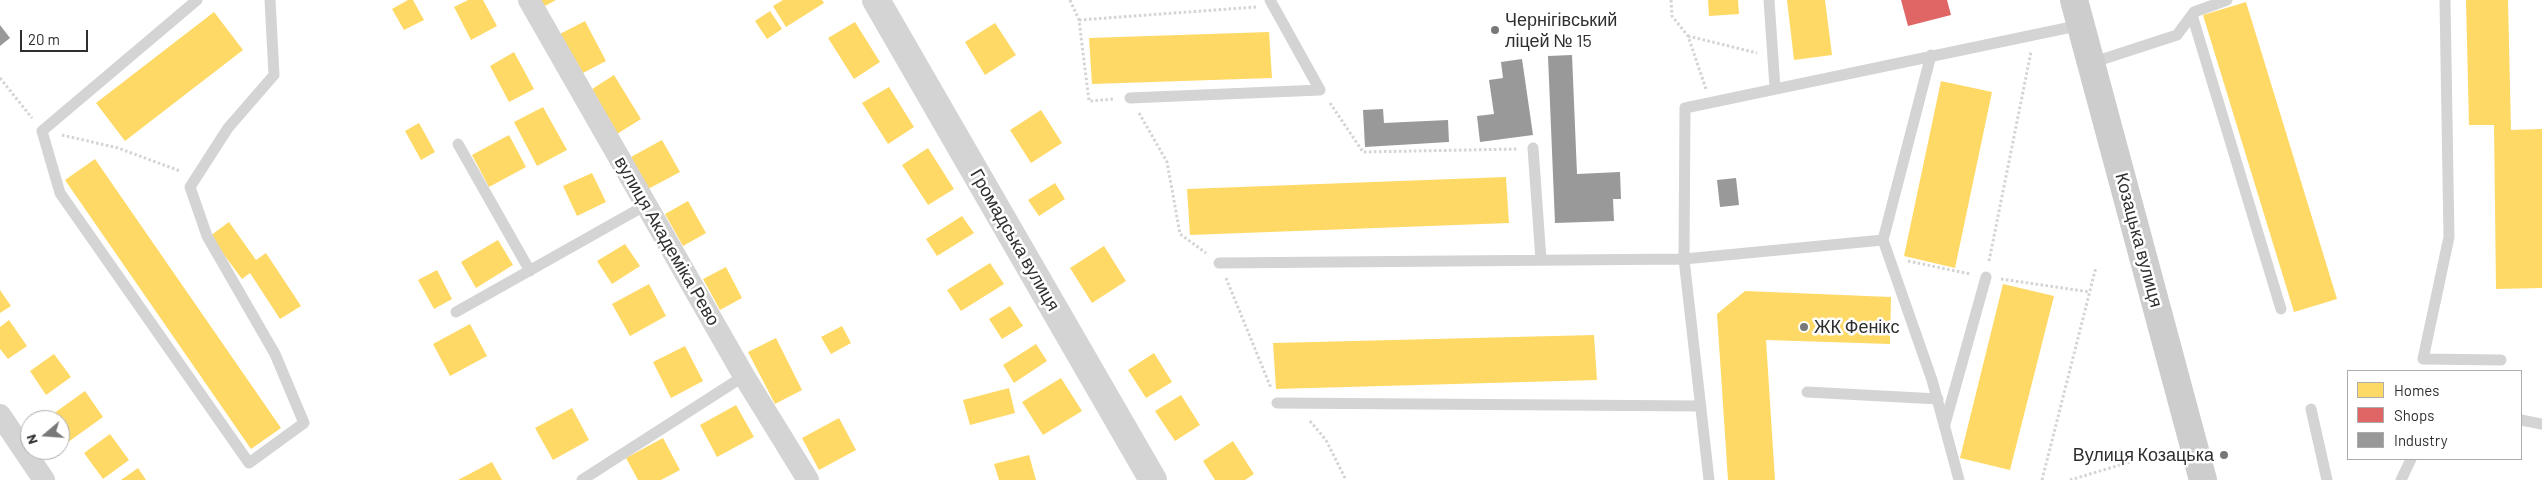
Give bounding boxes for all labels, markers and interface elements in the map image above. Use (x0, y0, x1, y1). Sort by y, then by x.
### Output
place label: Чернігівський ліцей № 15 (1505, 9, 1617, 52)
scale bar (22, 20, 90, 52)
marker: Чернігівський ліцей № 15 (1489, 24, 1501, 36)
text: 20 m (28, 30, 60, 48)
street label: вулиця Академіка Рево (610, 153, 724, 329)
street label: Громадська вулиця (966, 165, 1064, 315)
street label: Козацька вулиця (2111, 170, 2167, 310)
place label: ЖК Фенікс (1814, 316, 1899, 338)
marker: ЖК Фенікс (1798, 321, 1810, 333)
legend (2347, 370, 2522, 460)
text: Homes (2394, 381, 2439, 399)
text: Shops (2394, 406, 2434, 424)
north arrow (20, 410, 70, 460)
text: Industry (2394, 431, 2448, 449)
text: N (22, 432, 41, 447)
place label: Вулиця Козацька (2073, 444, 2214, 466)
marker: Вулиця Козацька (2218, 449, 2230, 461)

